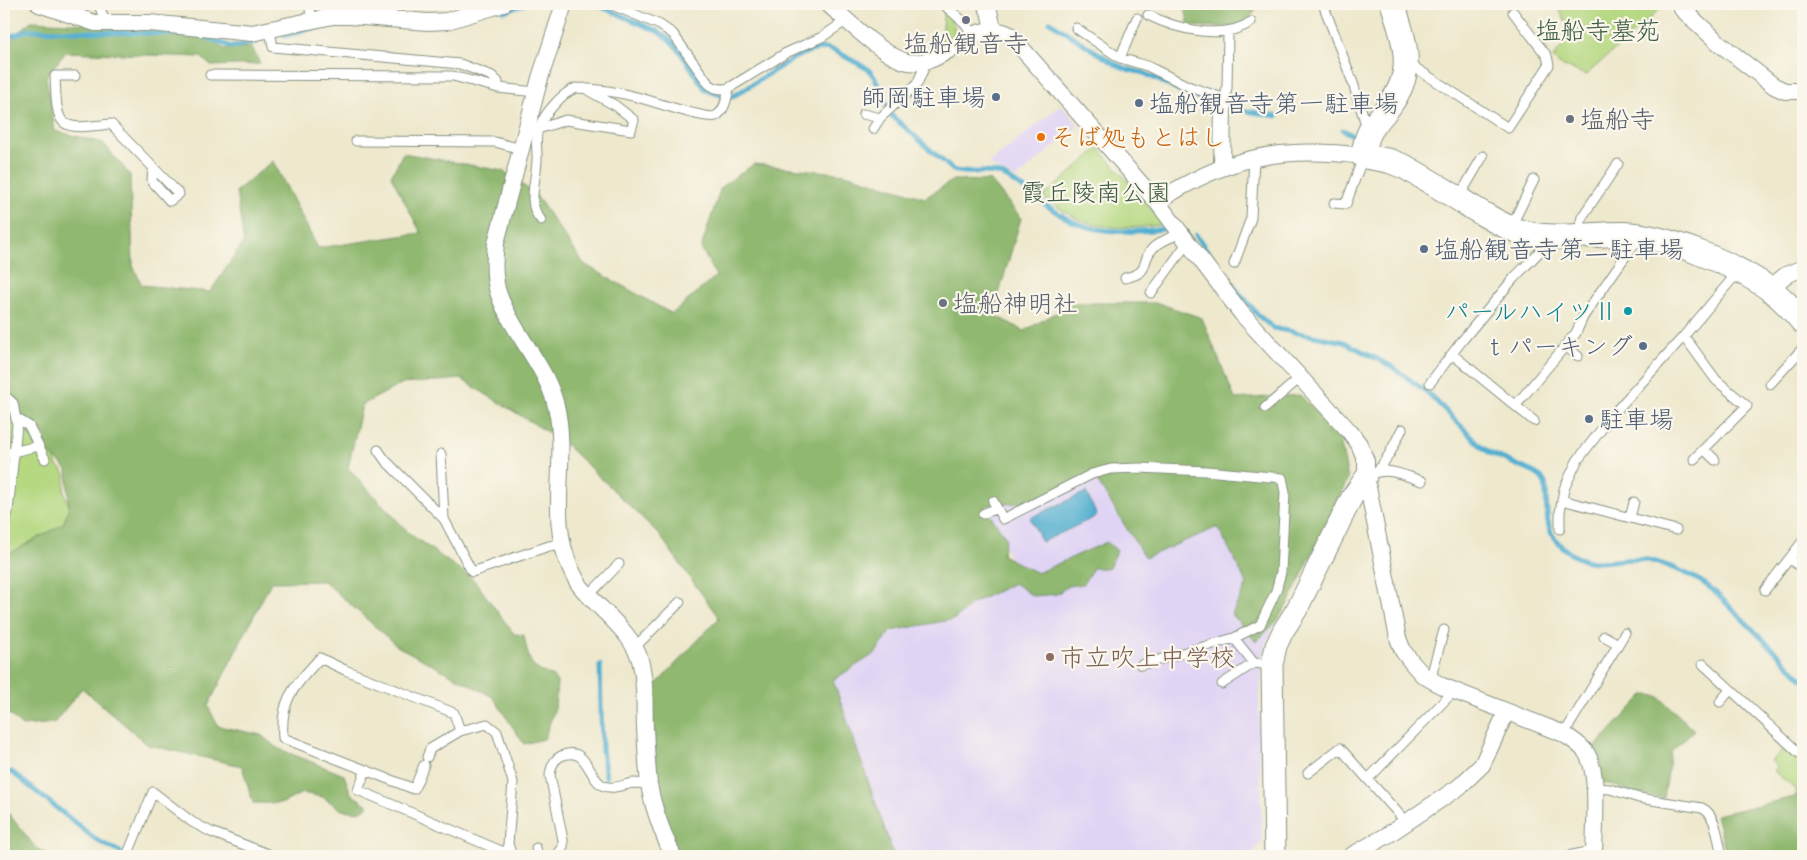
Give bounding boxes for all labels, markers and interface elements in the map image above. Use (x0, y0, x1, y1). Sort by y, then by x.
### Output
marker: 塩船観音寺 (960, 14, 972, 26)
park label: 塩船寺墓苑 (1535, 15, 1661, 47)
place label: 塩船観音寺 (903, 28, 1029, 60)
place label: 師岡駐車場 (861, 82, 986, 114)
place label: 塩船観音寺第一駐車場 (1149, 88, 1399, 120)
marker: 師岡駐車場 (990, 91, 1002, 103)
marker: 塩船観音寺第一駐車場 (1133, 97, 1145, 109)
place label: 塩船寺 (1580, 104, 1655, 136)
marker: 塩船寺 (1564, 113, 1576, 125)
place label: そば処もとはし (1051, 122, 1226, 154)
marker: そば処もとはし (1035, 131, 1047, 143)
park label: 霞丘陵南公園 (1021, 177, 1171, 209)
place label: 塩船観音寺第二駐車場 (1434, 234, 1684, 266)
marker: 塩船観音寺第二駐車場 (1418, 243, 1430, 255)
place label: 塩船神明社 (953, 288, 1078, 320)
place label: パールハイツⅡ (1444, 296, 1618, 328)
marker: 塩船神明社 (937, 297, 949, 309)
marker: パールハイツⅡ (1622, 305, 1634, 317)
place label: ｔパーキング (1483, 331, 1633, 363)
marker: ｔパーキング (1637, 340, 1649, 352)
place label: 駐車場 (1599, 404, 1674, 436)
marker: 駐車場 (1583, 413, 1595, 425)
place label: 市立吹上中学校 (1060, 642, 1235, 674)
marker: 市立吹上中学校 (1044, 651, 1056, 663)

